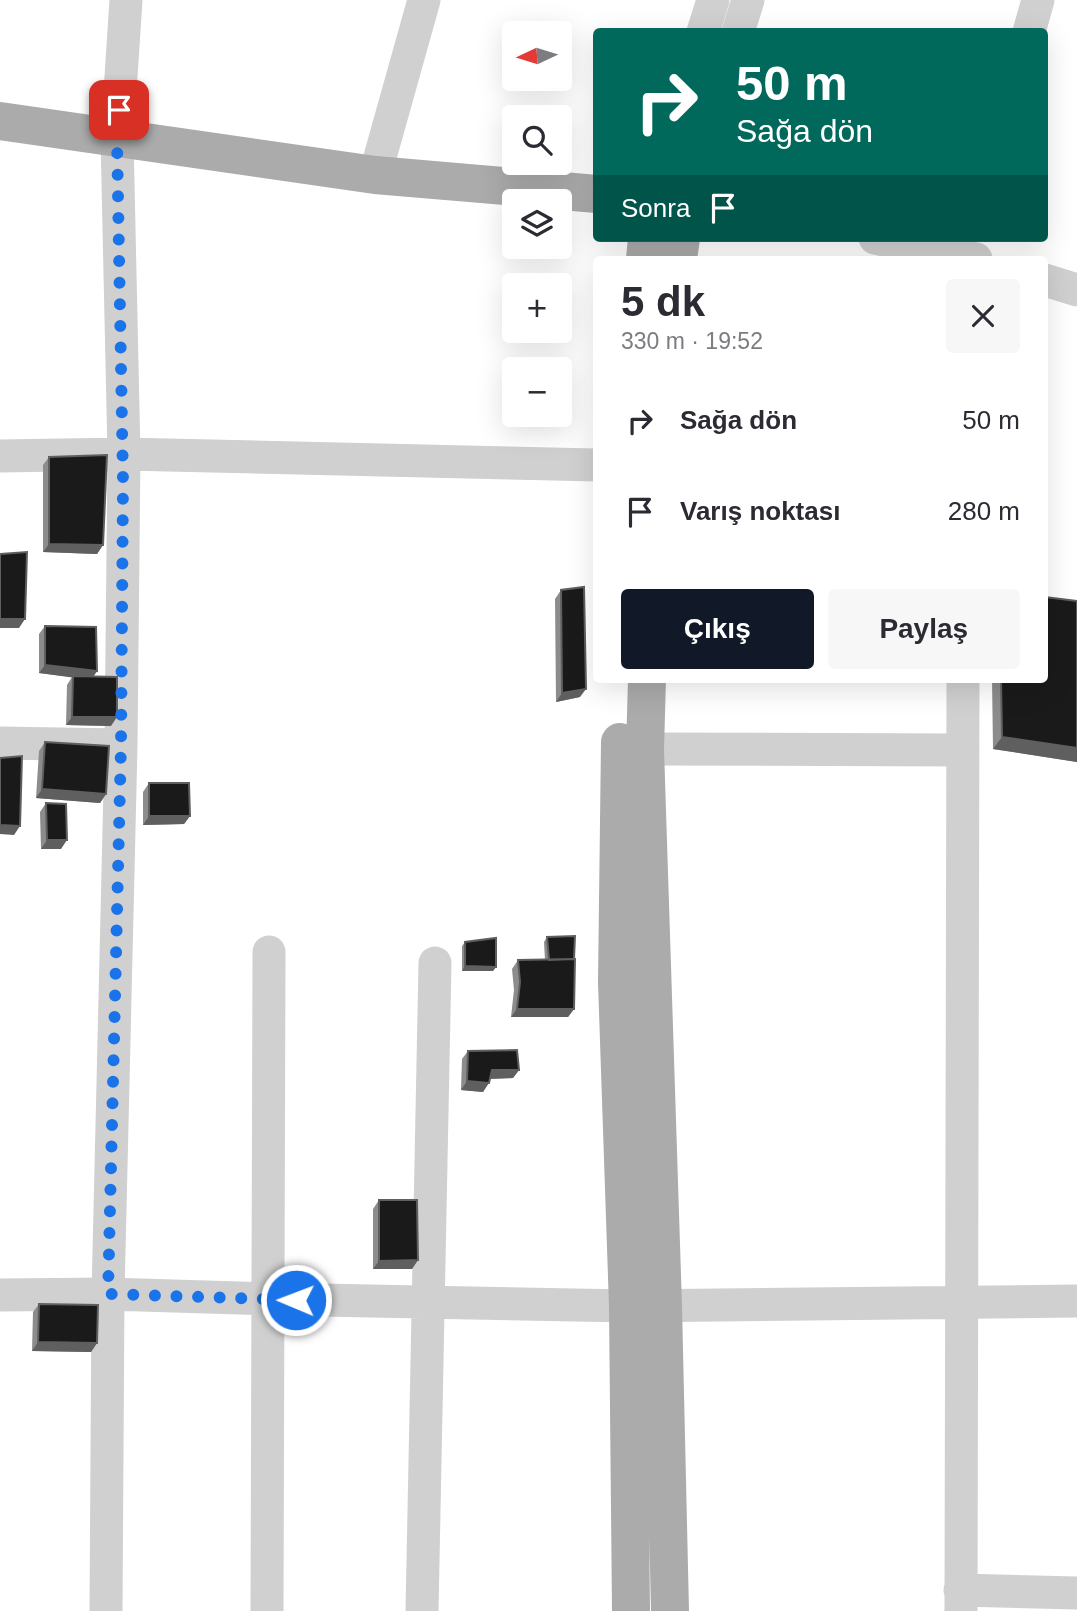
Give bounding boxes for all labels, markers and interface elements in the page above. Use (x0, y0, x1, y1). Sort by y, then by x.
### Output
north arrow (502, 21, 572, 91)
map controls (502, 21, 572, 427)
icon: right (621, 56, 712, 147)
text: 50 m (736, 56, 848, 110)
pin (89, 80, 149, 140)
icon: arrive (100, 91, 138, 129)
button: search (502, 105, 572, 175)
text: Sağa dön (736, 113, 873, 149)
button: layers (502, 189, 572, 259)
icon: arrive (704, 189, 742, 227)
text: Sonra (621, 193, 690, 223)
button: + (502, 273, 572, 343)
text: 5 dk (621, 278, 705, 325)
button: close (946, 279, 1020, 353)
text: 330 m · 19:52 (621, 328, 763, 354)
button: − (502, 357, 572, 427)
icon: right (621, 402, 659, 440)
text: Sağa dön (680, 405, 797, 435)
text: 50 m (962, 405, 1020, 435)
icon: arrive (621, 493, 659, 531)
text: Varış noktası (680, 496, 840, 526)
text: 280 m (948, 496, 1020, 526)
button: Çıkış (621, 589, 814, 669)
button: Paylaş (828, 589, 1020, 669)
position arrow (259, 1263, 333, 1337)

